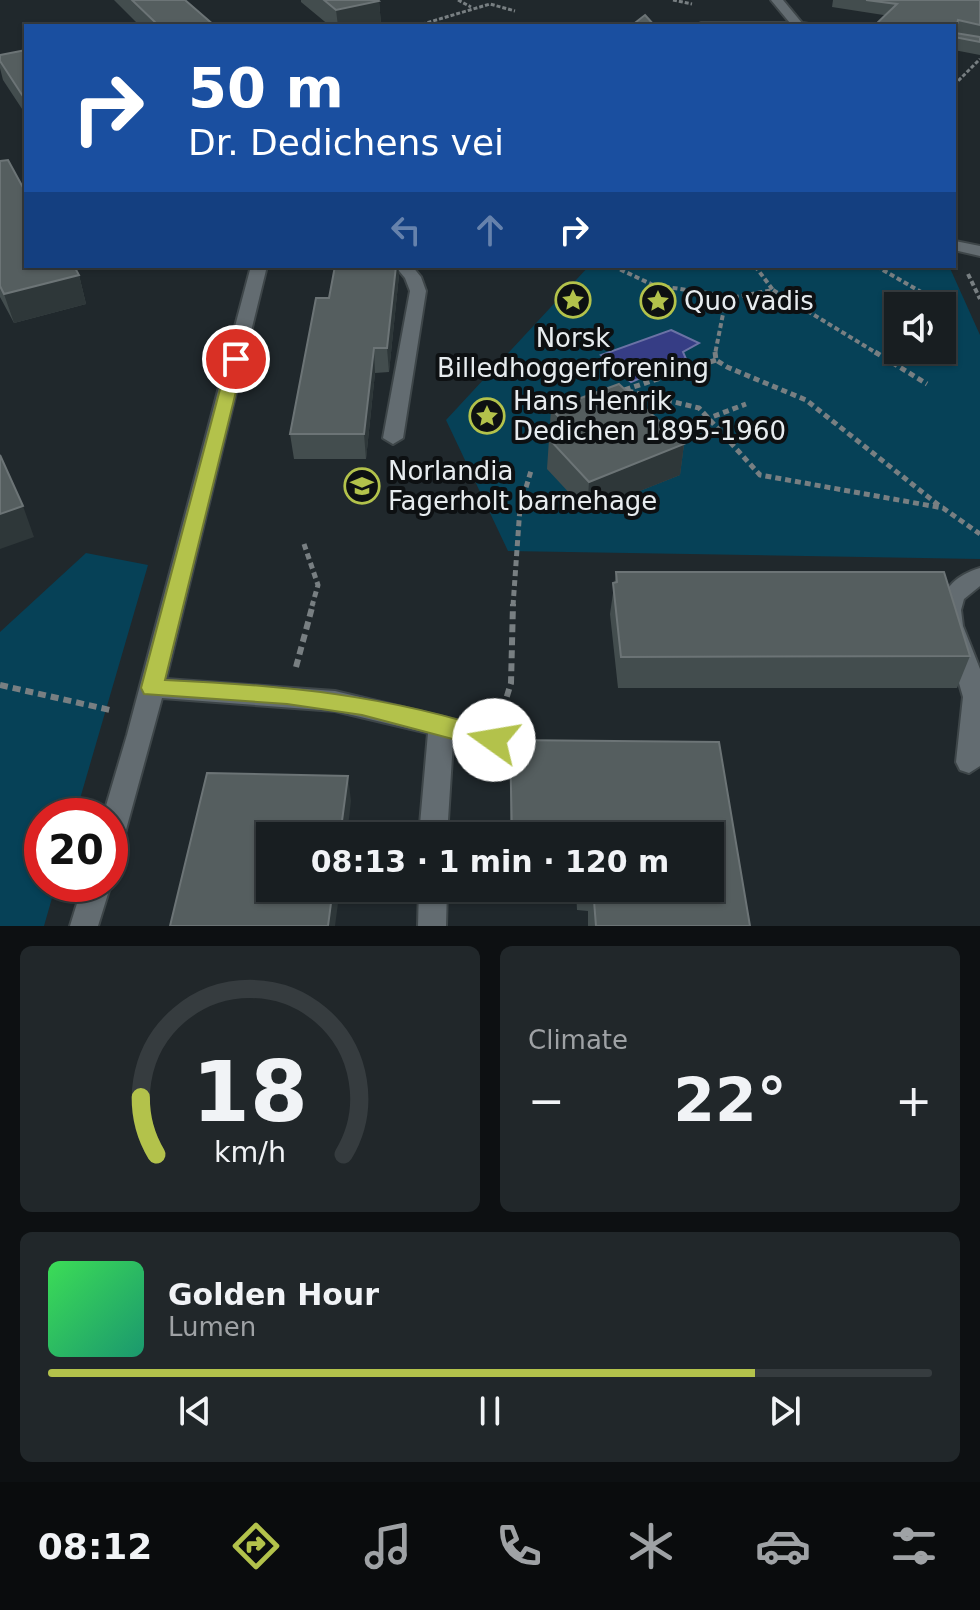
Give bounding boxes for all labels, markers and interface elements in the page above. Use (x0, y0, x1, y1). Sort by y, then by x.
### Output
text: 50 m (188, 55, 344, 120)
icon: right (56, 56, 160, 160)
text: Dr. Dedichens vei (188, 122, 504, 163)
icon: left (384, 208, 428, 252)
icon: ahead (468, 208, 512, 252)
icon: right (552, 208, 596, 252)
place icon: Norsk Billedhoggerforening (554, 281, 592, 319)
place icon: Quo vadis (639, 282, 677, 320)
place label: Quo vadis (684, 286, 814, 316)
map controls (884, 292, 956, 364)
button: sound (884, 292, 956, 364)
place label: Norsk Billedhoggerforening (437, 323, 709, 383)
pin (202, 325, 270, 393)
icon: arrive (214, 337, 258, 381)
place label: Hans Henrik Dedichen 1895-1960 (513, 386, 786, 446)
place icon: Hans Henrik Dedichen 1895-1960 (468, 397, 506, 435)
place label: Norlandia Fagerholt barnehage (388, 456, 657, 516)
school or university icon: Norlandia Fagerholt barnehage (343, 467, 381, 505)
position arrow (452, 698, 536, 782)
speed limit sign: 20 (24, 798, 128, 902)
text: 08:13 · 1 min · 120 m (311, 844, 669, 879)
text: Climate (528, 1025, 628, 1055)
text: 18 (192, 1044, 308, 1141)
text: 22° (673, 1065, 787, 1135)
text: − (528, 1075, 565, 1126)
text: + (895, 1075, 932, 1126)
text: km/h (214, 1135, 286, 1169)
text: Golden Hour (168, 1277, 379, 1312)
text: Lumen (168, 1312, 256, 1342)
icon: previous (173, 1389, 217, 1433)
icon: pause (468, 1389, 512, 1433)
icon: next (763, 1389, 807, 1433)
icon: directions (228, 1518, 284, 1574)
icon: music (360, 1518, 416, 1574)
icon: phone (491, 1518, 547, 1574)
icon: climate (623, 1518, 679, 1574)
icon: car (755, 1518, 811, 1574)
icon: filters (886, 1518, 942, 1574)
text: 08:12 (38, 1526, 152, 1567)

